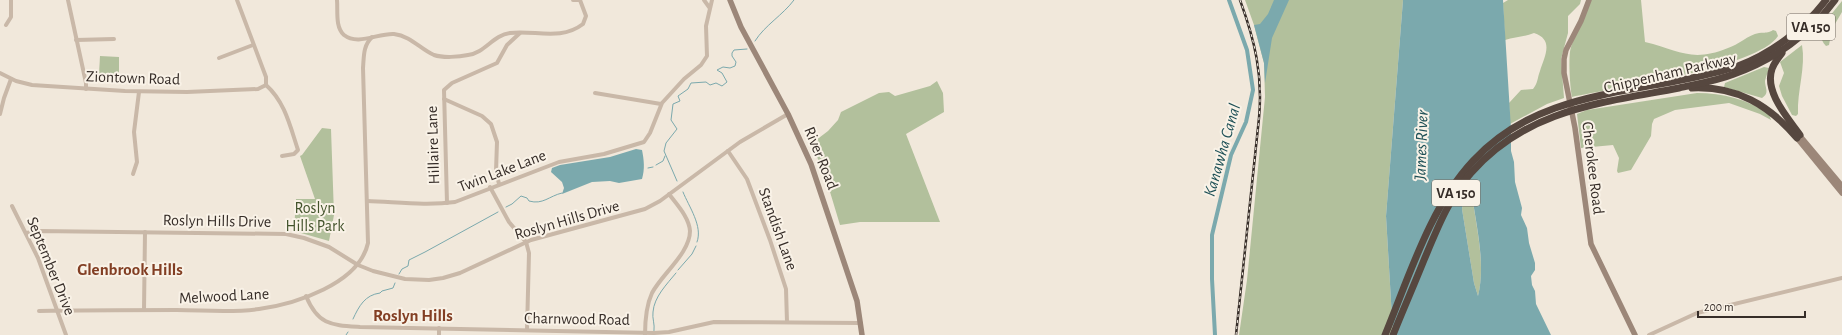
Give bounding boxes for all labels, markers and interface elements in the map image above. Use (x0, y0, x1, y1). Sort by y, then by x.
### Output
road number: VA 150 (1787, 14, 1835, 40)
street label: Chippenham Parkway (1602, 50, 1738, 97)
street label: Ziontown Road (86, 68, 180, 88)
water label: Kanawha Canal (1201, 102, 1243, 198)
street label: Hillaire Lane (424, 105, 442, 185)
water label: James River (1411, 109, 1431, 181)
street label: Cherokee Road (1579, 121, 1607, 215)
street label: River Road (801, 124, 841, 192)
street label: Twin Lake Lane (456, 147, 548, 195)
road number: VA 150 (1432, 180, 1480, 206)
street label: Standish Lane (756, 186, 800, 272)
street label: Roslyn Hills Drive (513, 197, 622, 244)
park label: Roslyn Hills Park (286, 200, 345, 234)
street label: Roslyn Hills Drive (163, 212, 271, 231)
street label: September Drive (24, 215, 78, 317)
district label: Glenbrook Hills (77, 261, 183, 278)
street label: Melwood Lane (178, 286, 270, 306)
scale bar (1698, 293, 1805, 319)
text: 200 m (1704, 301, 1734, 313)
district label: Roslyn Hills (373, 307, 453, 325)
street label: Charnwood Road (524, 310, 630, 328)

